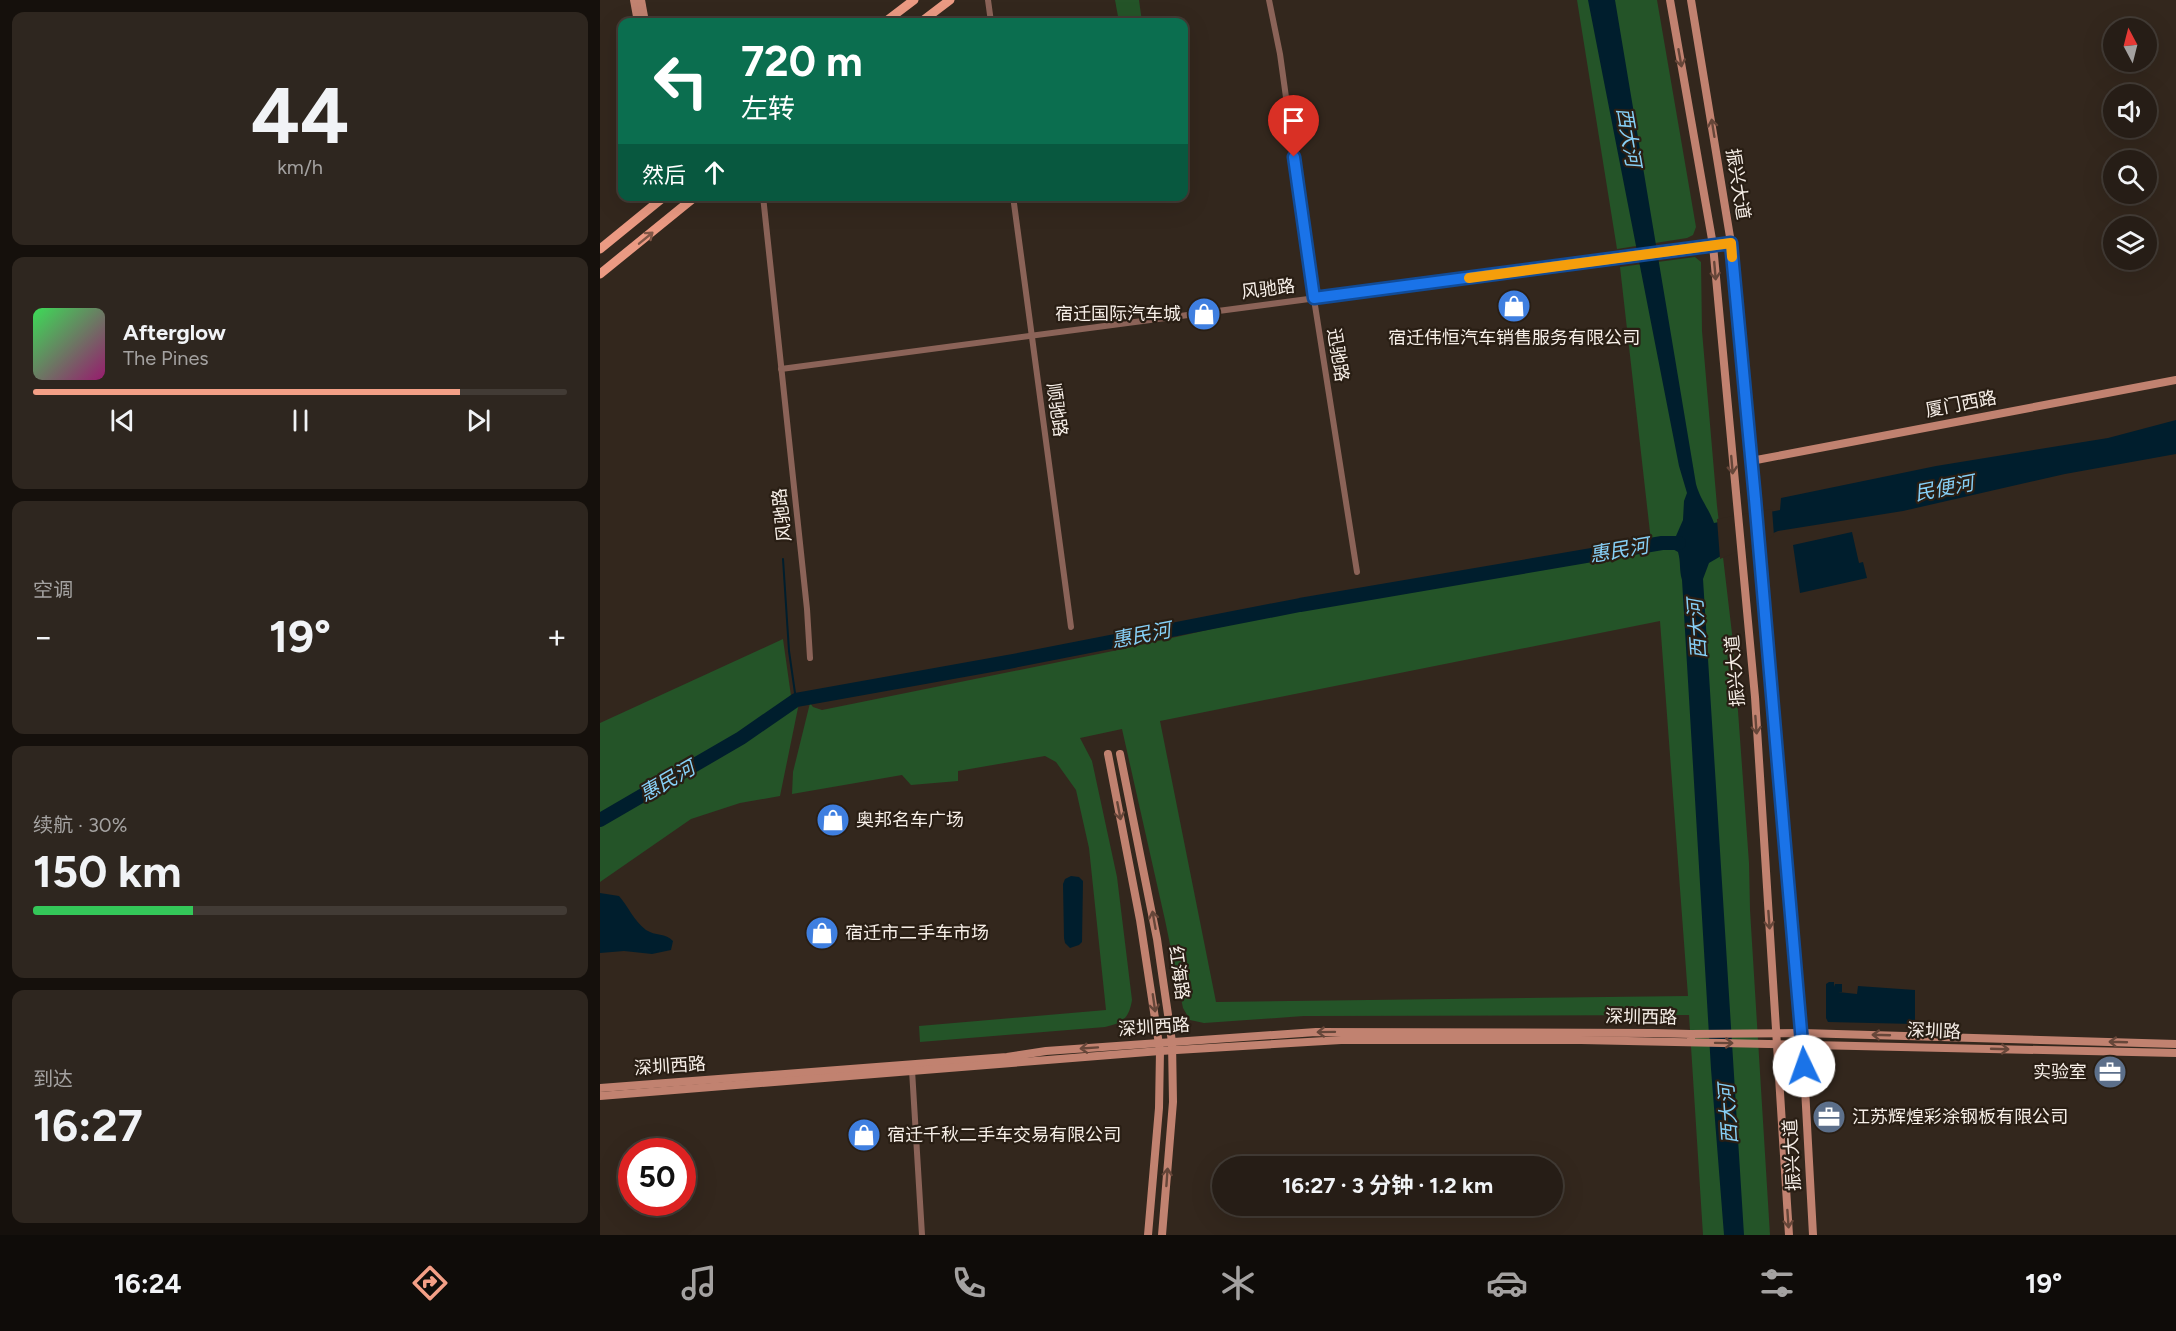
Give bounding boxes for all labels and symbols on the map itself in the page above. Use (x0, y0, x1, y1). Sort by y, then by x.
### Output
north arrow (2103, 18, 2157, 72)
one-way arrow (1675, 47, 1686, 67)
pin (1268, 95, 1319, 157)
water label: 西大河 (1612, 105, 1647, 173)
one-way arrow (1707, 119, 1718, 139)
street label: 振兴大道 (1722, 147, 1754, 221)
one-way arrow (637, 231, 653, 244)
one-way arrow (1710, 260, 1721, 280)
street label: 风驰路 (1240, 275, 1296, 303)
shop icon: 宿迁伟恒汽车销售服务有限公司 (1496, 288, 1532, 324)
shop icon: 宿迁国际汽车城 (1186, 296, 1222, 332)
place label: 宿迁国际汽车城 (1055, 303, 1181, 325)
street label: 迅驰路 (1323, 327, 1353, 383)
place label: 宿迁伟恒汽车销售服务有限公司 (1388, 327, 1640, 349)
street label: 顺驰路 (1042, 382, 1072, 438)
street label: 厦门西路 (1924, 386, 1998, 422)
one-way arrow (1727, 455, 1738, 474)
water label: 民便河 (1912, 470, 1980, 506)
street label: 风驰路 (768, 487, 796, 543)
water label: 惠民河 (1587, 532, 1655, 567)
water label: 西大河 (1683, 594, 1711, 660)
water label: 惠民河 (1109, 617, 1177, 653)
street label: 振兴大道 (1721, 634, 1749, 708)
one-way arrow (1751, 715, 1762, 735)
water label: 惠民河 (635, 754, 702, 806)
one-way arrow (1114, 801, 1125, 821)
shop icon: 奥邦名车广场 (815, 802, 851, 838)
place label: 奥邦名车广场 (856, 809, 964, 831)
one-way arrow (1763, 909, 1774, 929)
one-way arrow (1148, 911, 1159, 931)
shop icon: 宿迁市二手车市场 (804, 915, 840, 951)
place label: 宿迁市二手车市场 (845, 922, 989, 944)
street label: 红海路 (1164, 945, 1194, 1001)
one-way arrow (1148, 993, 1159, 1013)
street label: 深圳西路 (1605, 1005, 1677, 1029)
street label: 深圳西路 (1117, 1014, 1191, 1040)
street label: 深圳路 (1907, 1019, 1961, 1043)
one-way arrow (1316, 1026, 1336, 1038)
one-way arrow (1871, 1029, 1891, 1041)
position arrow (1772, 1034, 1836, 1098)
one-way arrow (2108, 1036, 2128, 1048)
one-way arrow (1713, 1037, 1733, 1049)
one-way arrow (1080, 1042, 1100, 1053)
one-way arrow (1990, 1043, 2010, 1055)
street label: 深圳西路 (633, 1053, 707, 1079)
office icon: 实验室 (2092, 1054, 2128, 1090)
place label: 实验室 (2033, 1061, 2087, 1083)
water label: 西大河 (1714, 1079, 1742, 1145)
office icon: 江苏辉煌彩涂钢板有限公司 (1811, 1099, 1847, 1135)
place label: 江苏辉煌彩涂钢板有限公司 (1852, 1106, 2068, 1128)
shop icon: 宿迁千秋二手车交易有限公司 (846, 1117, 882, 1153)
street label: 振兴大道 (1779, 1118, 1805, 1192)
place label: 宿迁千秋二手车交易有限公司 (887, 1124, 1121, 1146)
speed limit sign: 50 (618, 1138, 696, 1216)
one-way arrow (1162, 1167, 1173, 1187)
one-way arrow (1782, 1209, 1793, 1229)

